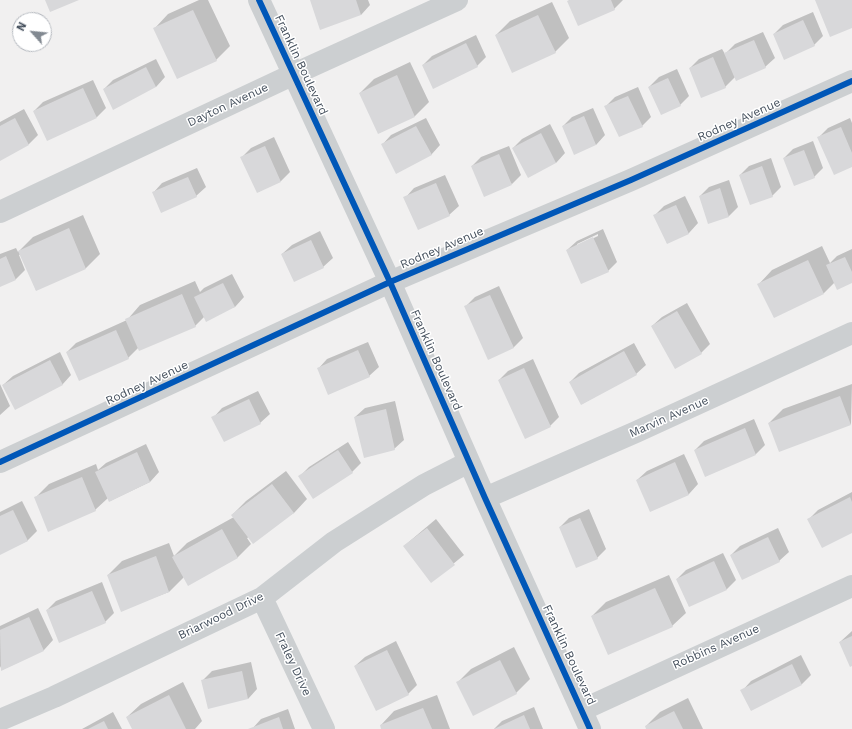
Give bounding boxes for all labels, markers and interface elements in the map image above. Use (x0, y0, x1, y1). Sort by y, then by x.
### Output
north arrow (12, 12, 52, 52)
street label: Franklin Boulevard (271, 13, 331, 117)
text: N (14, 20, 29, 33)
street label: Dayton Avenue (185, 80, 271, 130)
street label: Rodney Avenue (695, 95, 783, 145)
street label: Rodney Avenue (398, 224, 486, 272)
street label: Franklin Boulevard (407, 307, 465, 413)
street label: Rodney Avenue (103, 358, 191, 408)
street label: Marvin Avenue (627, 393, 711, 441)
street label: Briarwood Drive (176, 589, 266, 643)
street label: Franklin Boulevard (539, 603, 599, 707)
street label: Robbins Avenue (670, 621, 762, 673)
street label: Fraley Drive (272, 630, 314, 698)

